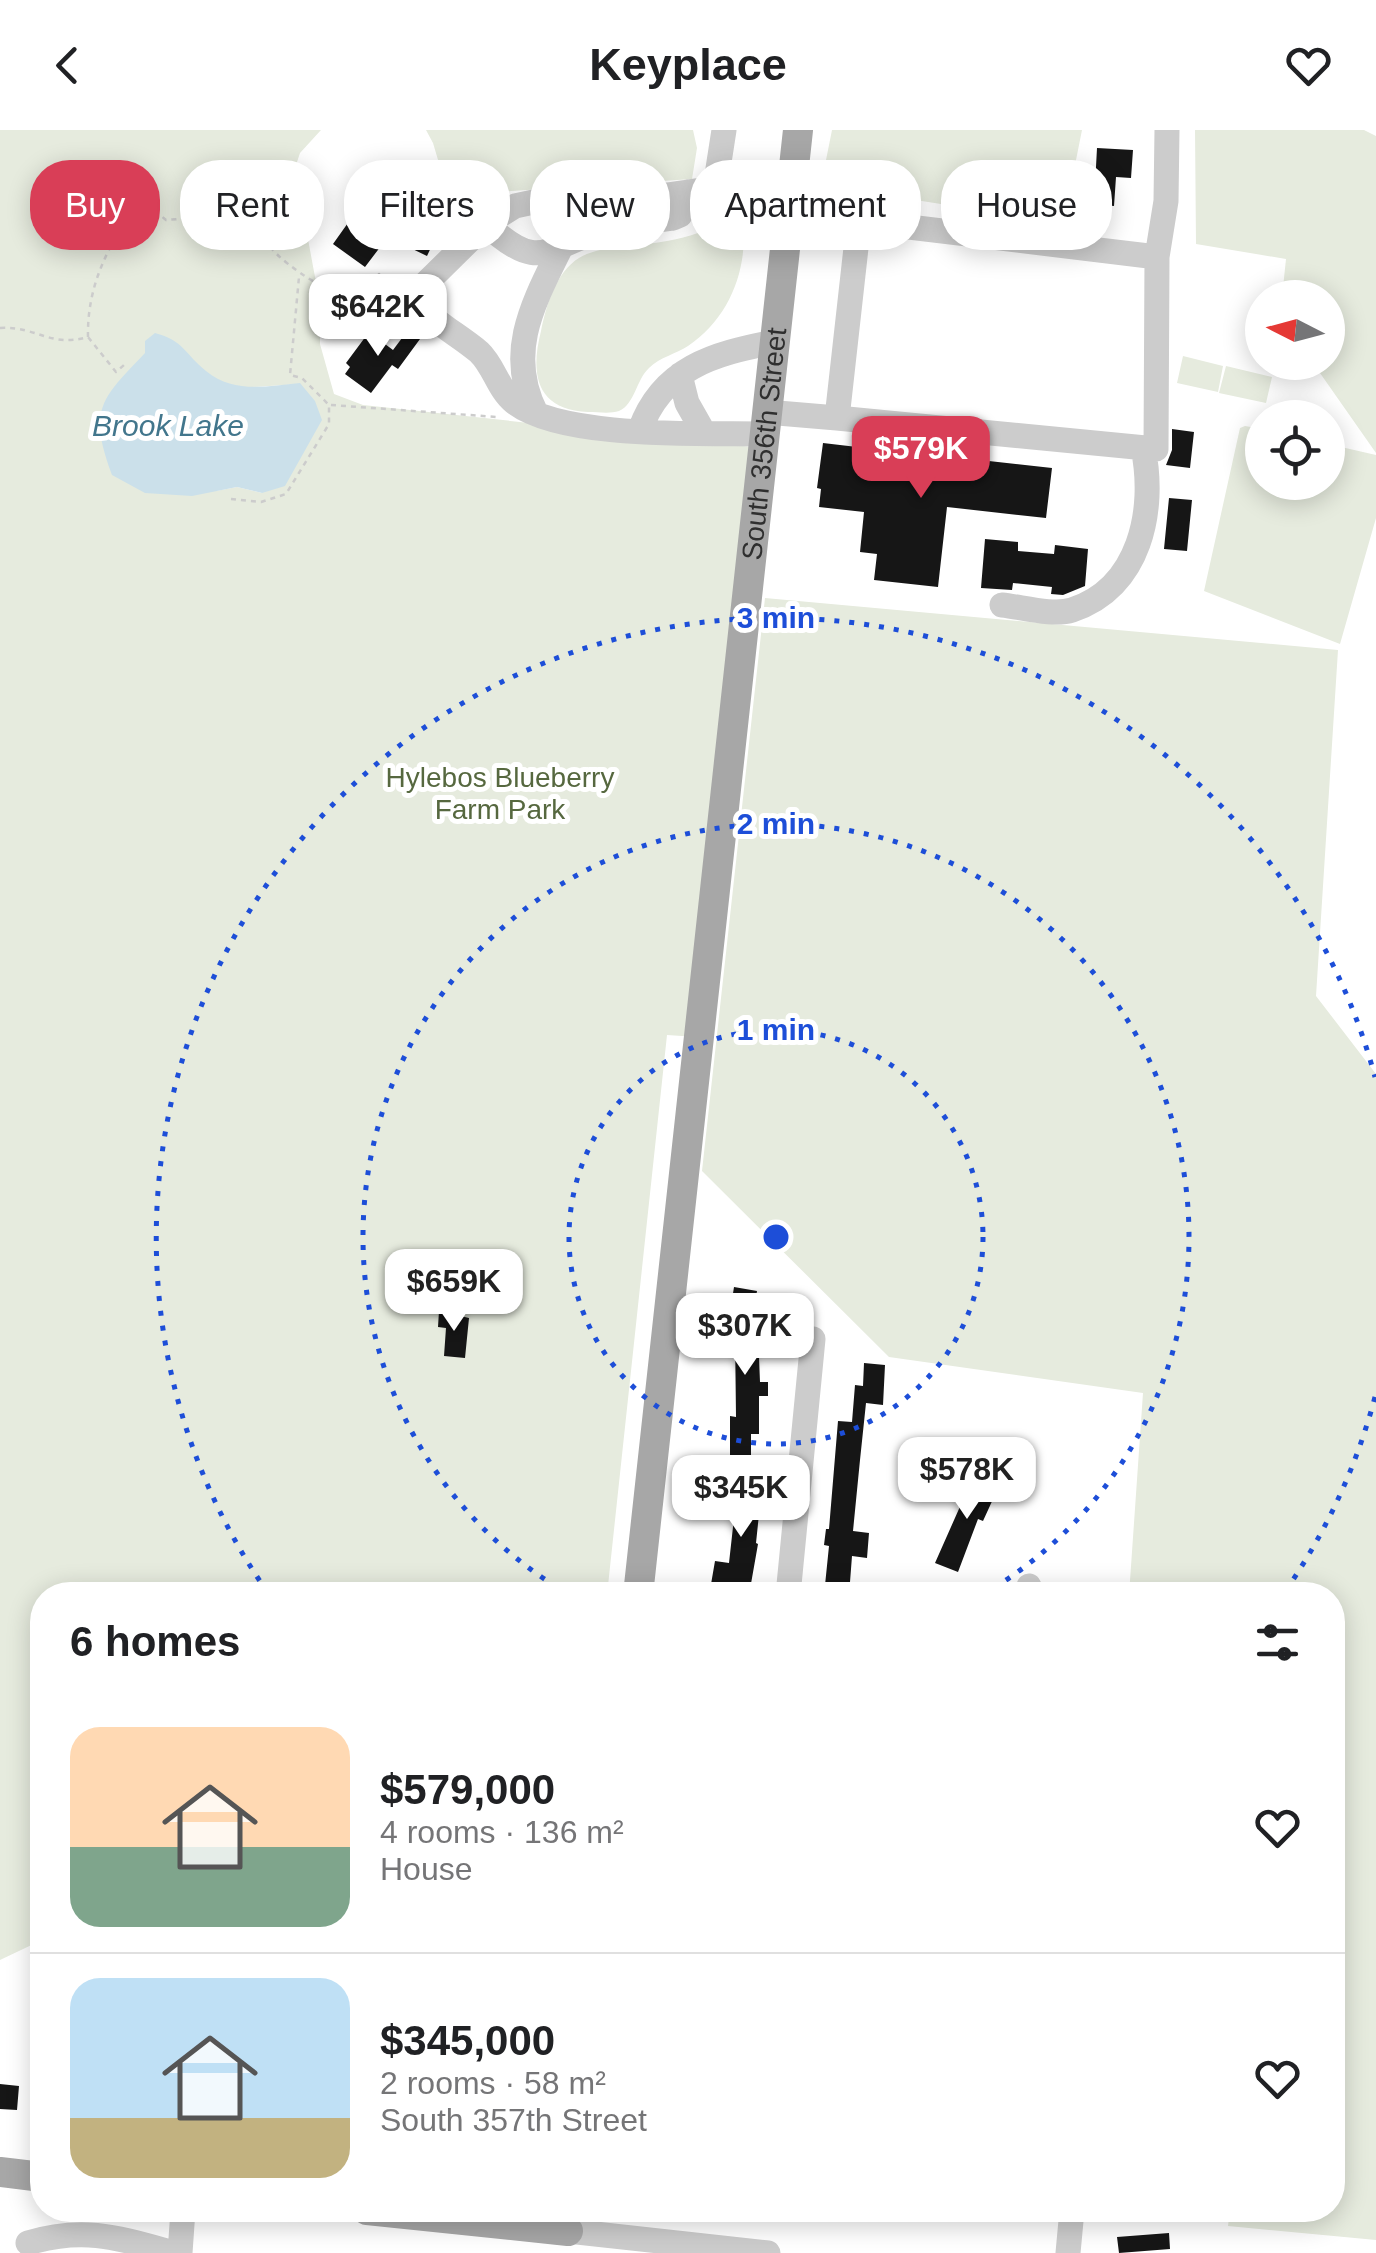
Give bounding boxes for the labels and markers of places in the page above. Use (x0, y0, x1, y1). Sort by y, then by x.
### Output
pin: $642K (308, 274, 448, 359)
pin: $579K (851, 416, 991, 501)
centre of rings (758, 1219, 794, 1255)
pin: $659K (384, 1249, 524, 1334)
pin: $307K (675, 1293, 815, 1378)
pin: $578K (897, 1437, 1037, 1522)
pin: $345K (671, 1455, 811, 1540)

